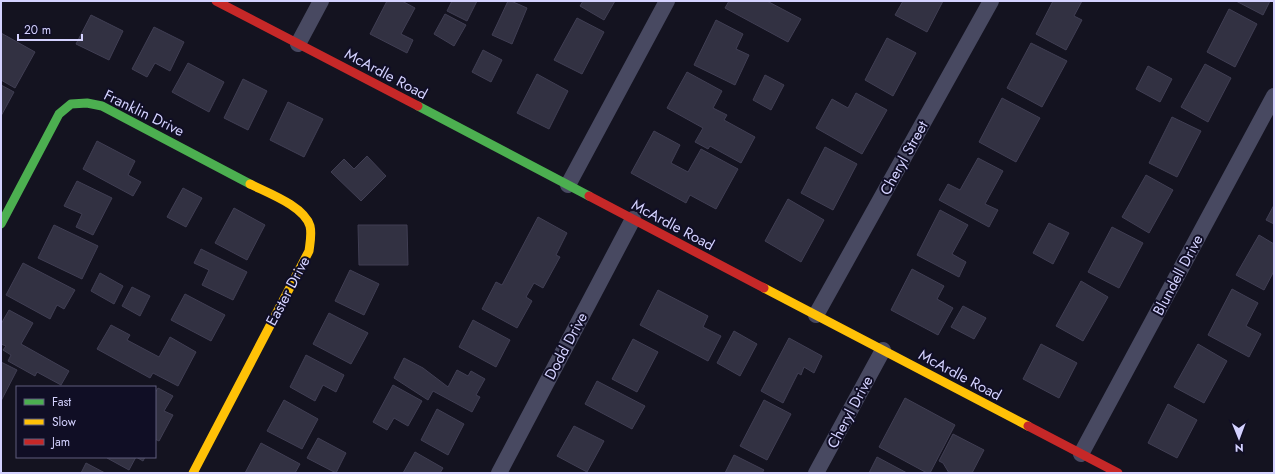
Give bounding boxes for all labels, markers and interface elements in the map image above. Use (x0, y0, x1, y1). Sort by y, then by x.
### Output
scale bar (18, 16, 82, 42)
text: 20 m (24, 21, 51, 39)
street label: McArdle Road (341, 43, 431, 105)
street label: Franklin Drive (100, 84, 188, 142)
street label: Cheryl Street (875, 117, 934, 199)
street label: McArdle Road (628, 194, 718, 256)
street label: Blundell Drive (1147, 230, 1209, 319)
street label: Easter Drive (260, 252, 316, 330)
street label: Dodd Drive (539, 308, 593, 384)
street label: McArdle Road (915, 344, 1005, 406)
street label: Cheryl Drive (822, 372, 878, 452)
legend (16, 386, 156, 458)
text: Fast (52, 393, 71, 411)
text: Slow (52, 413, 77, 431)
north arrow (1219, 418, 1259, 458)
text: Jam (50, 433, 70, 451)
text: N (1235, 440, 1244, 456)

